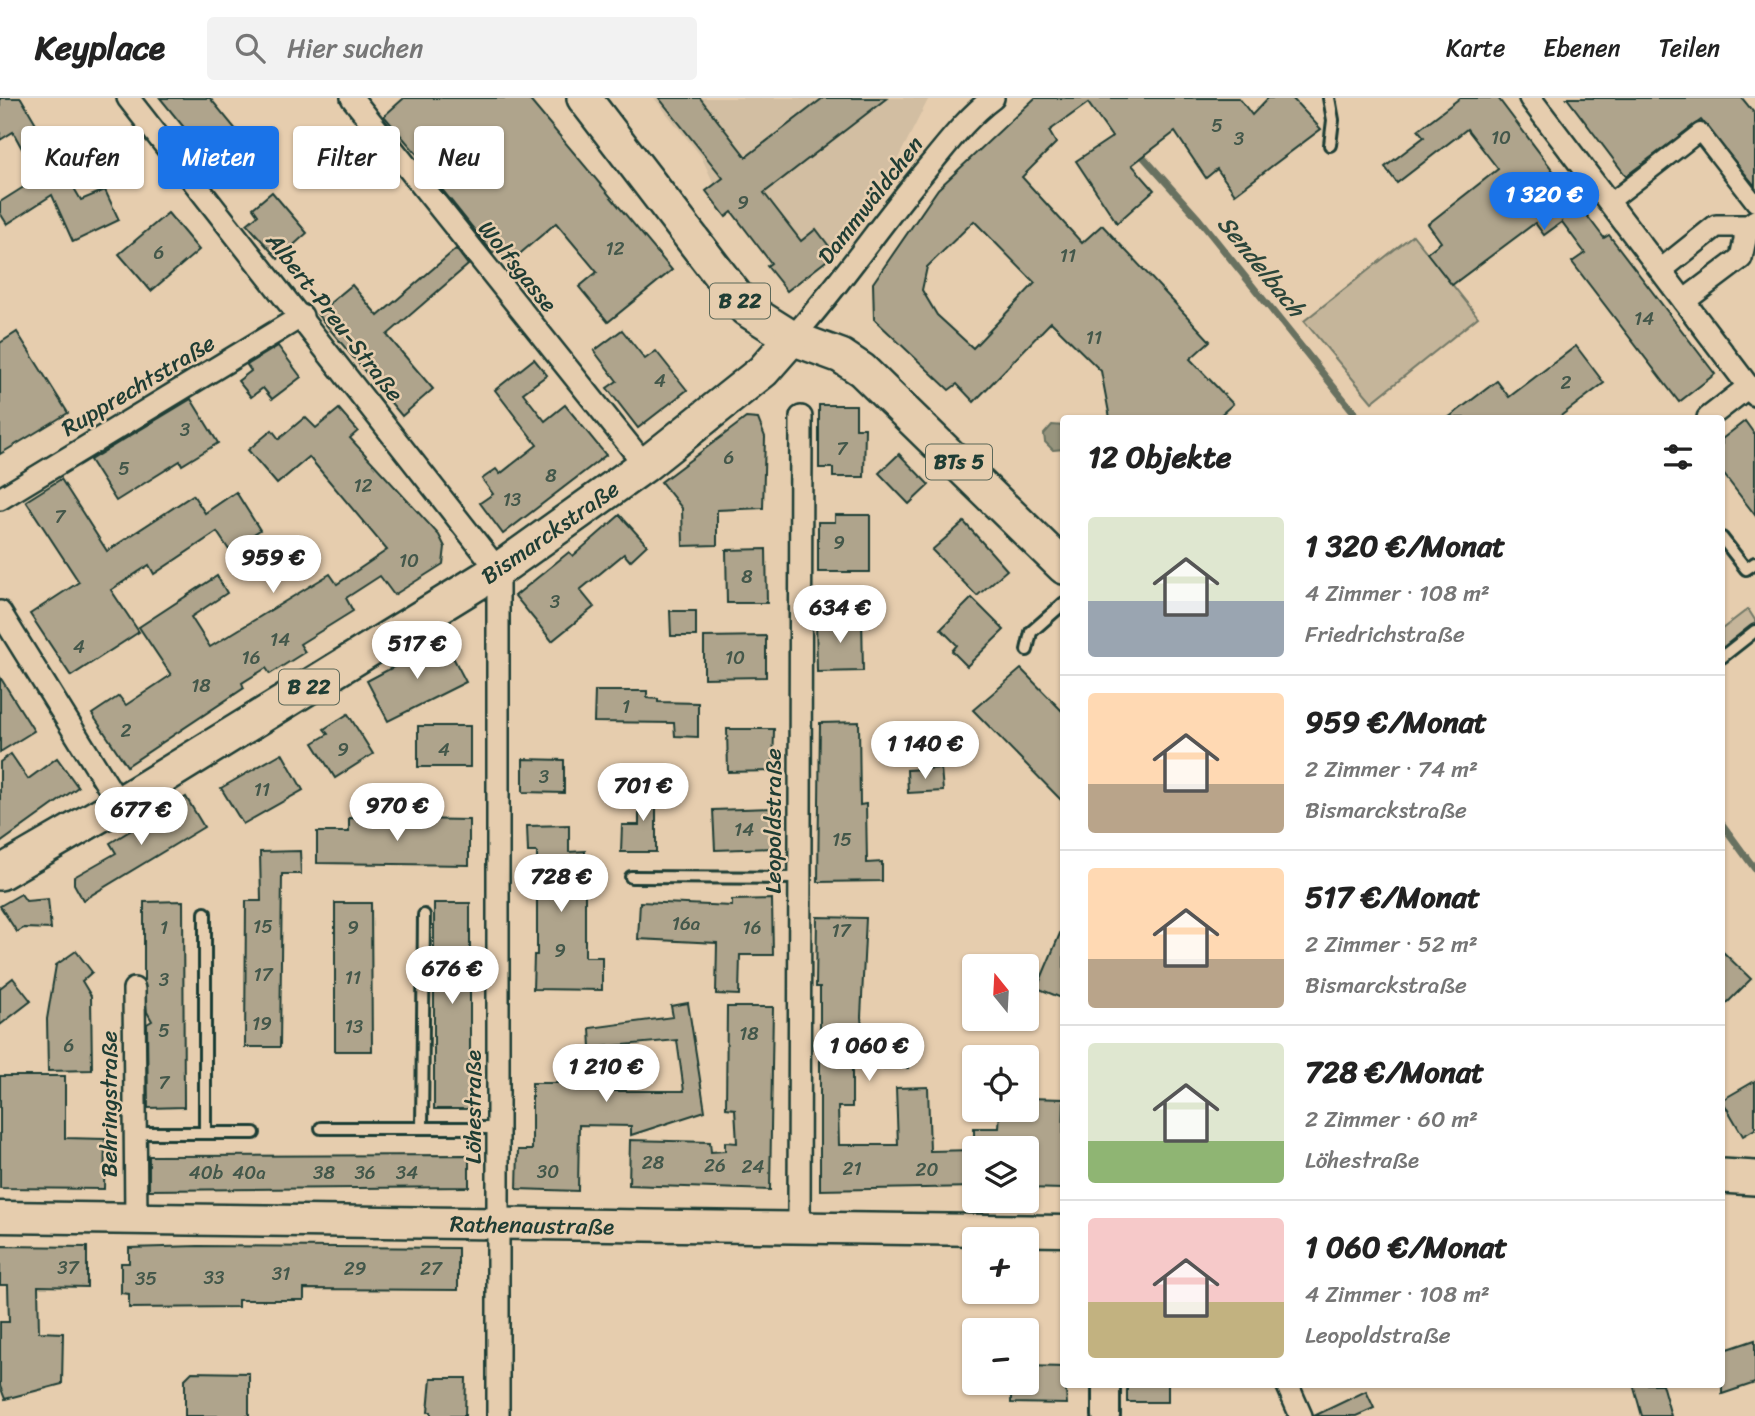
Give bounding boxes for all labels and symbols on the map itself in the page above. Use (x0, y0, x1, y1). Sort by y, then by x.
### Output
house number: 5 (1211, 109, 1223, 142)
house number: 10 (1491, 121, 1511, 154)
house number: 3 (1234, 122, 1245, 155)
street label: Dammwäldchen (807, 127, 934, 274)
pin: 1 320 € (1479, 172, 1609, 232)
house number: 9 (737, 186, 749, 219)
water label: Sendelbach (1206, 205, 1317, 328)
street label: Wolfsgasse (467, 211, 568, 322)
street label: Albert-Preu-Straße (254, 223, 414, 411)
house number: 12 (605, 232, 625, 265)
house number: 6 (154, 236, 164, 269)
house number: 11 (1060, 239, 1076, 272)
road number: B 22 (710, 284, 770, 318)
house number: 14 (1634, 302, 1654, 335)
house number: 11 (1086, 321, 1102, 354)
street label: Rupprechtstraße (53, 323, 224, 448)
house number: 4 (654, 364, 666, 397)
house number: 2 (1561, 366, 1572, 399)
house number: 3 (180, 413, 191, 446)
house number: 7 (837, 432, 849, 465)
house number: 6 (724, 441, 734, 474)
road number: BTs 5 (926, 444, 992, 480)
house number: 5 (118, 452, 130, 485)
house number: 8 (545, 459, 557, 492)
house number: 12 (353, 469, 373, 502)
street label: Bismarckstraße (472, 469, 629, 596)
house number: 13 (503, 483, 522, 516)
house number: 7 (55, 500, 67, 533)
house number: 9 (833, 526, 845, 559)
pin: 959 € (224, 536, 322, 595)
house number: 10 (399, 544, 419, 577)
house number: 8 (741, 560, 753, 593)
house number: 3 (550, 585, 561, 618)
pin: 634 € (791, 586, 889, 645)
pin: 517 € (368, 622, 466, 681)
house number: 14 (270, 623, 290, 656)
house number: 4 (73, 630, 85, 663)
house number: 16 (242, 641, 260, 674)
house number: 10 (725, 641, 745, 674)
house number: 18 (191, 669, 211, 702)
road number: B 22 (279, 670, 339, 704)
house number: 1 (622, 690, 630, 723)
house number: 2 (121, 714, 132, 747)
pin: 1 140 € (860, 722, 990, 781)
house number: 9 (337, 733, 349, 766)
house number: 4 (438, 733, 450, 766)
street label: Leopoldstraße (753, 748, 794, 894)
house number: 3 (539, 760, 550, 793)
pin: 701 € (594, 764, 692, 823)
house number: 11 (254, 773, 270, 806)
pin: 970 € (348, 784, 446, 843)
pin: 677 € (92, 788, 190, 847)
house number: 14 (734, 813, 754, 846)
house number: 15 (832, 823, 852, 856)
pin: 728 € (512, 854, 610, 914)
house number: 16a (672, 907, 701, 940)
house number: 15 (253, 910, 273, 943)
house number: 1 (160, 911, 168, 944)
house number: 9 (347, 911, 359, 944)
house number: 16 (743, 911, 761, 944)
house number: 17 (831, 914, 852, 947)
house number: 9 (554, 934, 566, 967)
pin: 676 € (403, 946, 501, 1006)
north arrow (962, 954, 1040, 1031)
house number: 17 (253, 958, 274, 991)
house number: 11 (345, 961, 361, 994)
house number: 3 (159, 963, 170, 996)
house number: 19 (252, 1007, 272, 1040)
house number: 13 (345, 1010, 364, 1043)
house number: 5 (158, 1014, 170, 1047)
house number: 18 (739, 1017, 759, 1050)
pin: 1 060 € (804, 1024, 934, 1083)
house number: 6 (64, 1029, 74, 1062)
street label: Behringstraße (89, 1030, 130, 1177)
pin: 1 210 € (541, 1044, 671, 1104)
street label: Löhestraße (453, 1050, 494, 1164)
house number: 7 (159, 1066, 171, 1099)
house number: 28 (642, 1146, 665, 1179)
house number: 26 (704, 1149, 726, 1182)
house number: 24 (742, 1150, 765, 1183)
house number: 21 (842, 1152, 862, 1185)
house number: 20 (916, 1153, 938, 1186)
house number: 30 (537, 1155, 559, 1188)
house number: 40b (189, 1156, 223, 1189)
house number: 40a (232, 1156, 266, 1189)
house number: 38 (313, 1156, 335, 1189)
house number: 36 (354, 1156, 376, 1189)
house number: 34 (396, 1156, 418, 1189)
street label: Rathenaustraße (449, 1204, 615, 1247)
house number: 37 (57, 1251, 80, 1284)
house number: 29 (344, 1252, 366, 1285)
house number: 27 (420, 1252, 443, 1285)
house number: 31 (272, 1257, 290, 1290)
house number: 33 (204, 1261, 225, 1294)
house number: 35 (135, 1262, 157, 1295)

